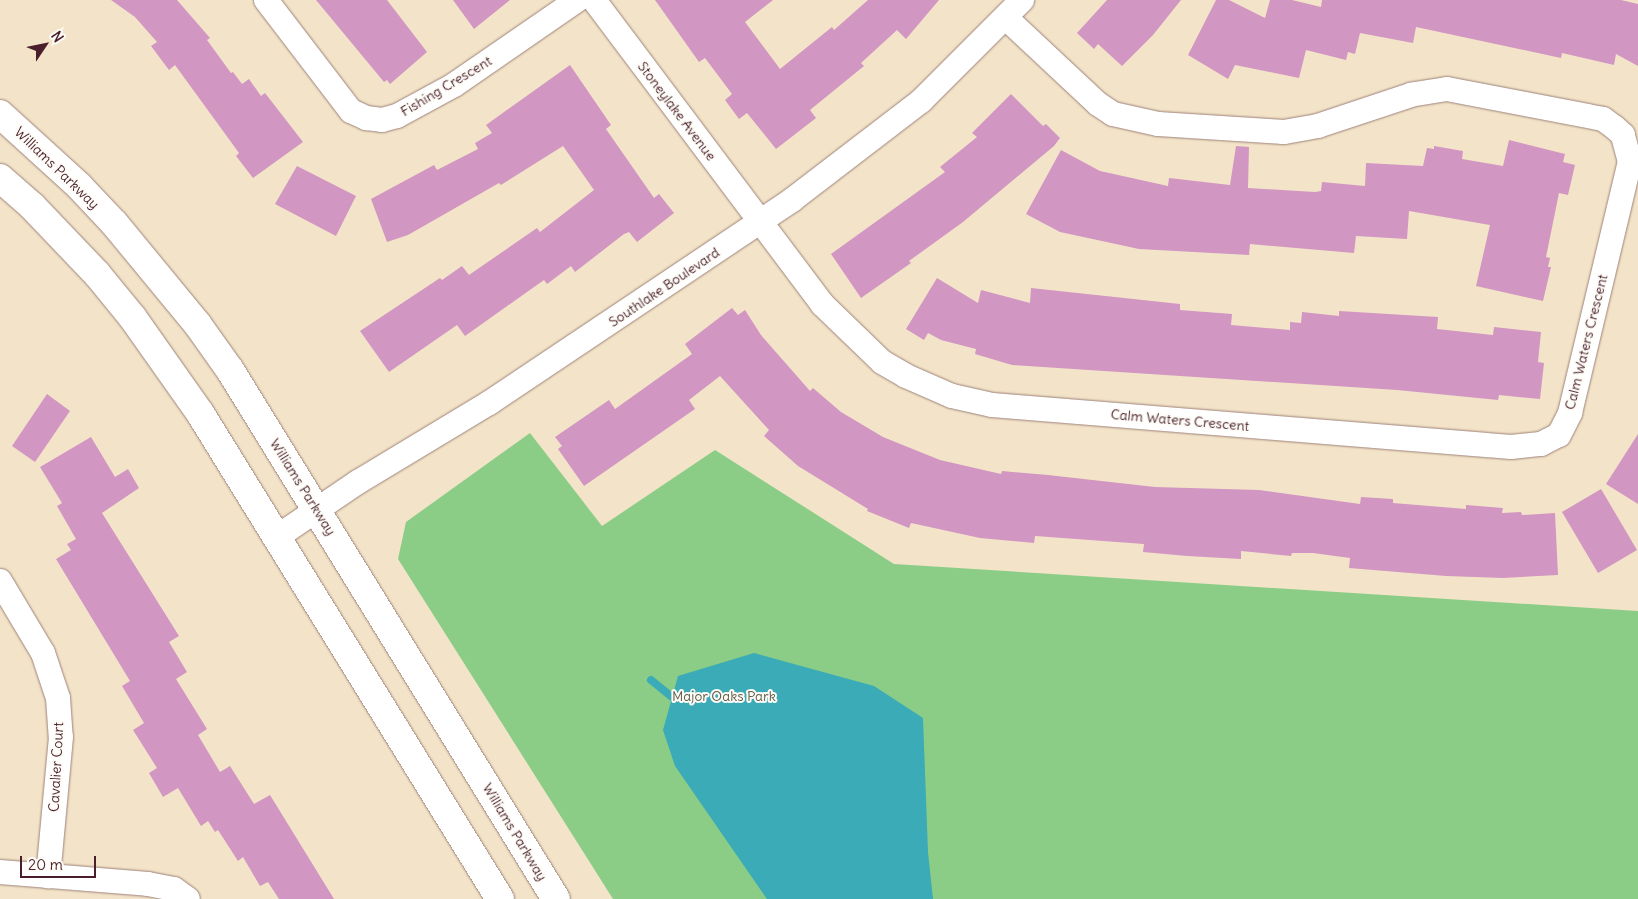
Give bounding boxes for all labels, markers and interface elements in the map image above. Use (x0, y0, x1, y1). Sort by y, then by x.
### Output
north arrow (20, 20, 70, 70)
text: N (47, 28, 68, 46)
street label: Fishing Crescent (397, 52, 495, 120)
street label: Stoneylake Avenue (634, 58, 720, 164)
street label: Williams Parkway (11, 123, 103, 213)
street label: Southlake Boulevard (605, 244, 723, 330)
street label: Calm Waters Crescent (1561, 272, 1611, 412)
street label: Calm Waters Crescent (1110, 406, 1250, 434)
street label: Williams Parkway (266, 435, 340, 539)
park label: Major Oaks Park (672, 688, 776, 704)
street label: Cavalier Court (45, 722, 67, 812)
street label: Williams Parkway (479, 780, 551, 884)
scale bar (22, 846, 99, 878)
text: 20 m (28, 855, 63, 874)

